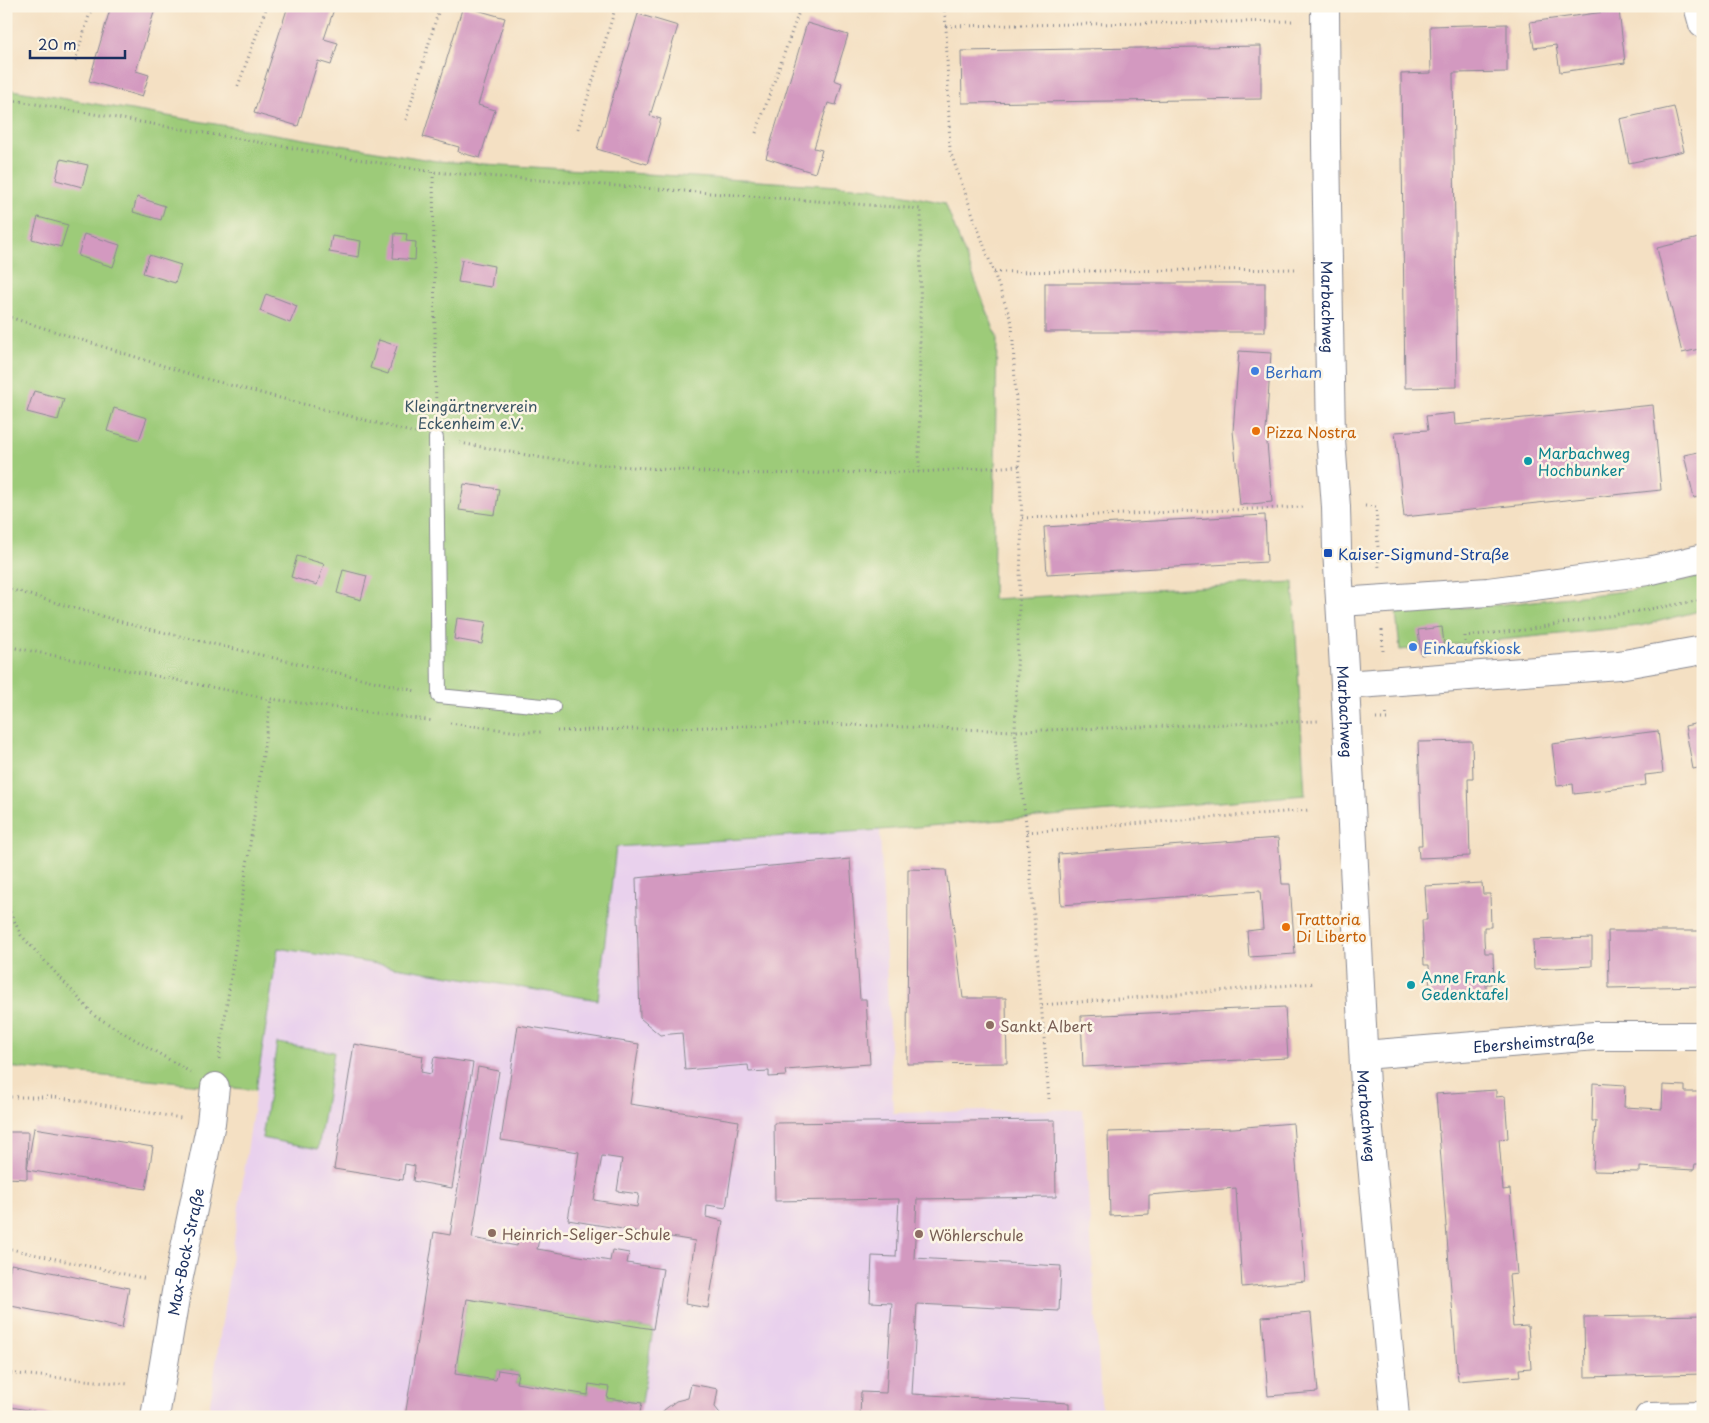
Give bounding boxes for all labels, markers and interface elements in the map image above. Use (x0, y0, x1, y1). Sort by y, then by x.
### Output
scale bar (30, 28, 125, 60)
text: 20 m (38, 32, 77, 55)
street label: Marbachweg (1316, 260, 1341, 353)
place label: Berham (1265, 360, 1322, 383)
marker: Berham (1249, 365, 1261, 377)
park label: Kleingärtnerverein Eckenheim e.V. (404, 394, 538, 434)
place label: Pizza Nostra (1266, 420, 1357, 443)
marker: Pizza Nostra (1250, 425, 1262, 437)
place label: Marbachweg Hochbunker (1538, 441, 1631, 481)
marker: Marbachweg Hochbunker (1522, 455, 1534, 467)
place label: Kaiser-Sigmund-Straße (1338, 542, 1509, 565)
marker: Kaiser-Sigmund-Straße (1322, 547, 1334, 559)
place label: Einkaufskiosk (1423, 636, 1522, 659)
marker: Einkaufskiosk (1407, 641, 1419, 653)
street label: Marbachweg (1332, 665, 1360, 758)
place label: Trattoria Di Liberto (1296, 907, 1367, 947)
marker: Trattoria Di Liberto (1280, 921, 1292, 933)
place label: Anne Frank Gedenktafel (1421, 965, 1508, 1005)
marker: Anne Frank Gedenktafel (1405, 979, 1417, 991)
place label: Sankt Albert (1000, 1014, 1093, 1037)
marker: Sankt Albert (984, 1019, 996, 1031)
street label: Ebersheimstraße (1472, 1025, 1595, 1058)
street label: Marbachweg (1353, 1069, 1383, 1163)
street label: Max-Bock-Straße (161, 1186, 209, 1317)
place label: Heinrich-Seliger-Schule (502, 1222, 671, 1245)
place label: Wöhlerschule (929, 1223, 1024, 1246)
marker: Heinrich-Seliger-Schule (486, 1227, 498, 1239)
marker: Wöhlerschule (913, 1228, 925, 1240)

